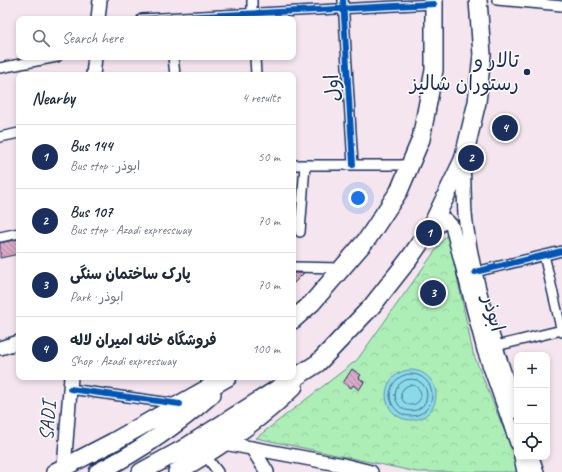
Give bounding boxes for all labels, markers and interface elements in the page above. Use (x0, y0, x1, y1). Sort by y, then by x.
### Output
search box (16, 16, 296, 60)
icon: search (30, 27, 52, 49)
text: Search here (62, 29, 123, 48)
place label: تالار و رستوران شالیز (408, 48, 519, 97)
marker: تالار و رستوران شالیز (522, 67, 532, 77)
street label: اول (319, 73, 346, 103)
text: Nearby (32, 88, 75, 109)
text: 4 results (242, 90, 280, 106)
pin: 4 (492, 113, 518, 143)
text: Bus 144 (70, 137, 113, 156)
pin: 2 (458, 143, 484, 173)
text: 1 (42, 149, 48, 165)
text: 50 m (258, 149, 280, 165)
text: Bus stop · ابوذر (70, 158, 140, 174)
your location (348, 188, 368, 208)
text: Bus 107 (70, 203, 112, 222)
text: 2 (42, 213, 48, 229)
text: 70 m (258, 213, 280, 229)
pin: 1 (416, 218, 442, 248)
text: Bus stop · Azadi expressway (70, 222, 191, 238)
text: پارک ساختمان سنگی (70, 265, 191, 284)
text: 3 (42, 277, 48, 293)
text: 70 m (258, 277, 280, 293)
pin: 3 (420, 278, 446, 308)
text: Park · ابوذر (70, 289, 123, 305)
street label: ابوذر (476, 290, 510, 334)
text: فروشگاه خانه امیران لاله (70, 331, 217, 350)
text: 4 (42, 341, 48, 357)
text: 100 m (252, 341, 280, 357)
map controls (514, 352, 550, 460)
button: + (514, 352, 550, 388)
text: Shop · Azadi expressway (70, 353, 176, 369)
button: − (514, 388, 550, 424)
street label: SADI (34, 397, 62, 442)
button: locate (514, 424, 550, 460)

